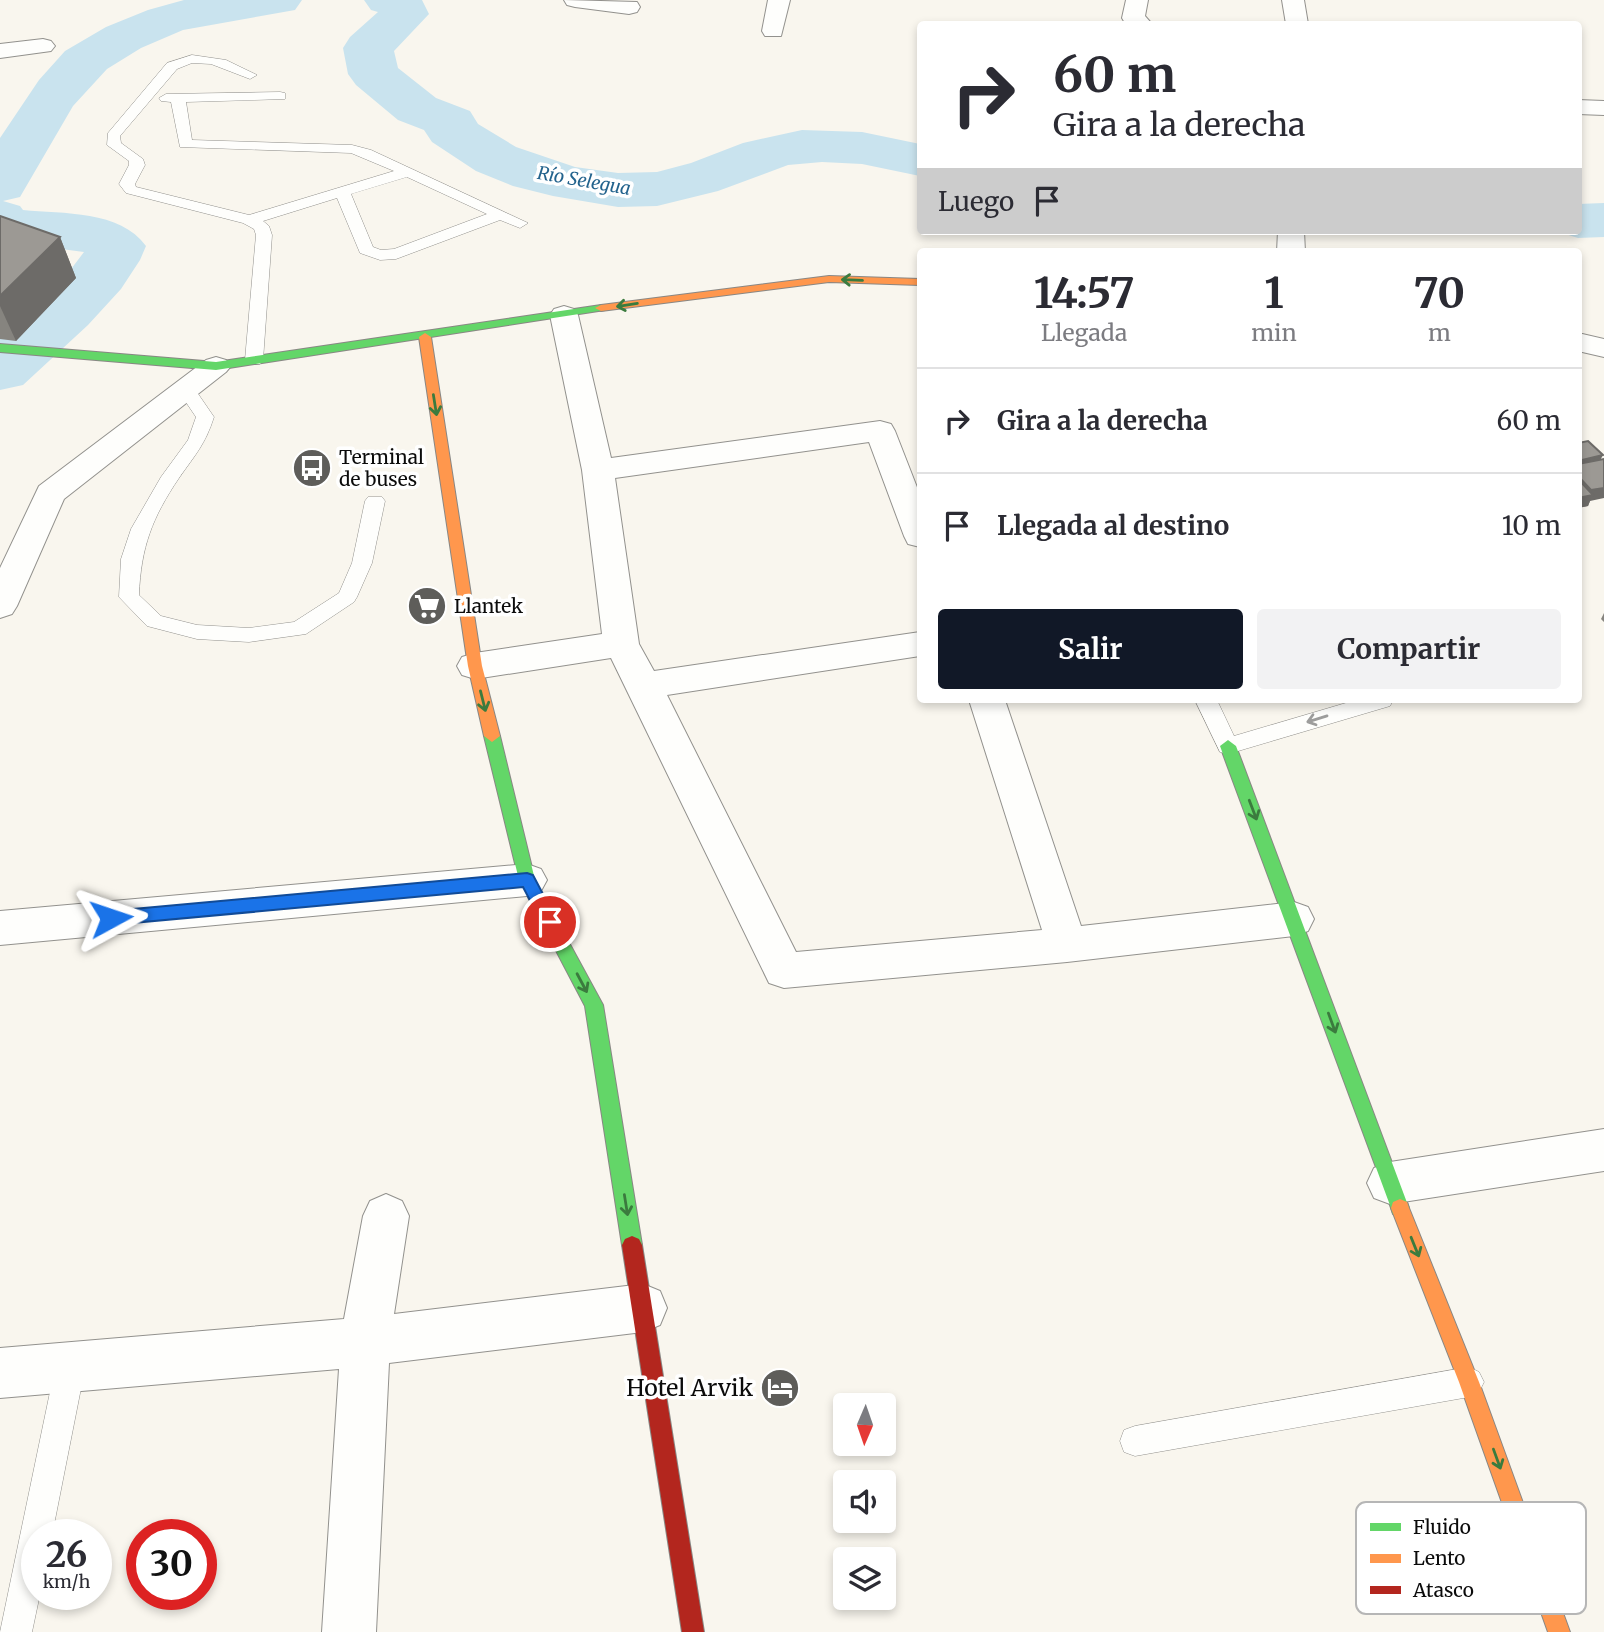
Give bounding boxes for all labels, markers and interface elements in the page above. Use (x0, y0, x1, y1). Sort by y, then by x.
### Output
text: 60 m (1053, 44, 1176, 105)
icon: right (938, 49, 1029, 140)
text: Gira a la derecha (1053, 105, 1306, 145)
water label: Río Selegua (536, 161, 633, 200)
icon: arrive (1028, 182, 1066, 220)
text: Luego (938, 185, 1014, 218)
text: 14:57 (1034, 267, 1134, 319)
text: 1 (1264, 267, 1284, 319)
text: 70 (1414, 267, 1465, 319)
one-way arrow (841, 273, 864, 286)
one-way arrow (616, 299, 638, 312)
text: Llegada (1041, 318, 1127, 347)
text: min (1251, 318, 1297, 347)
text: m (1428, 318, 1451, 347)
one-way arrow (429, 393, 442, 415)
icon: right (938, 402, 976, 440)
text: Gira a la derecha (997, 404, 1208, 437)
text: 60 m (1497, 404, 1561, 437)
place label: Terminal de buses (339, 445, 424, 491)
bus stop icon: Terminal de buses (291, 447, 333, 489)
icon: arrive (938, 507, 976, 545)
text: Llegada al destino (997, 509, 1229, 542)
text: 10 m (1502, 509, 1561, 542)
supermarket icon: Llantek (406, 585, 448, 627)
place label: Llantek (454, 594, 523, 618)
button: Salir (938, 609, 1243, 689)
button: Compartir (1257, 609, 1561, 689)
one-way arrow (477, 690, 490, 712)
one-way arrow (1306, 714, 1328, 727)
one-way arrow (1247, 798, 1260, 820)
position arrow (74, 881, 148, 955)
pin (520, 892, 580, 952)
icon: arrive (531, 903, 569, 941)
one-way arrow (576, 972, 590, 993)
one-way arrow (1327, 1011, 1339, 1033)
one-way arrow (620, 1193, 633, 1216)
one-way arrow (1410, 1235, 1423, 1257)
hotel icon: Hotel Arvik (759, 1367, 801, 1409)
place label: Hotel Arvik (626, 1373, 753, 1402)
north arrow (833, 1393, 896, 1456)
map controls (833, 1393, 896, 1610)
one-way arrow (1492, 1447, 1504, 1469)
button: sound (833, 1470, 896, 1533)
legend (1356, 1502, 1586, 1614)
text: Fluido (1413, 1515, 1471, 1539)
speed limit sign: 30 (126, 1519, 217, 1610)
text: 26 (46, 1533, 87, 1577)
text: Lento (1413, 1546, 1465, 1570)
button: layers (833, 1547, 896, 1610)
text: km/h (43, 1570, 90, 1593)
text: Atasco (1412, 1578, 1474, 1602)

